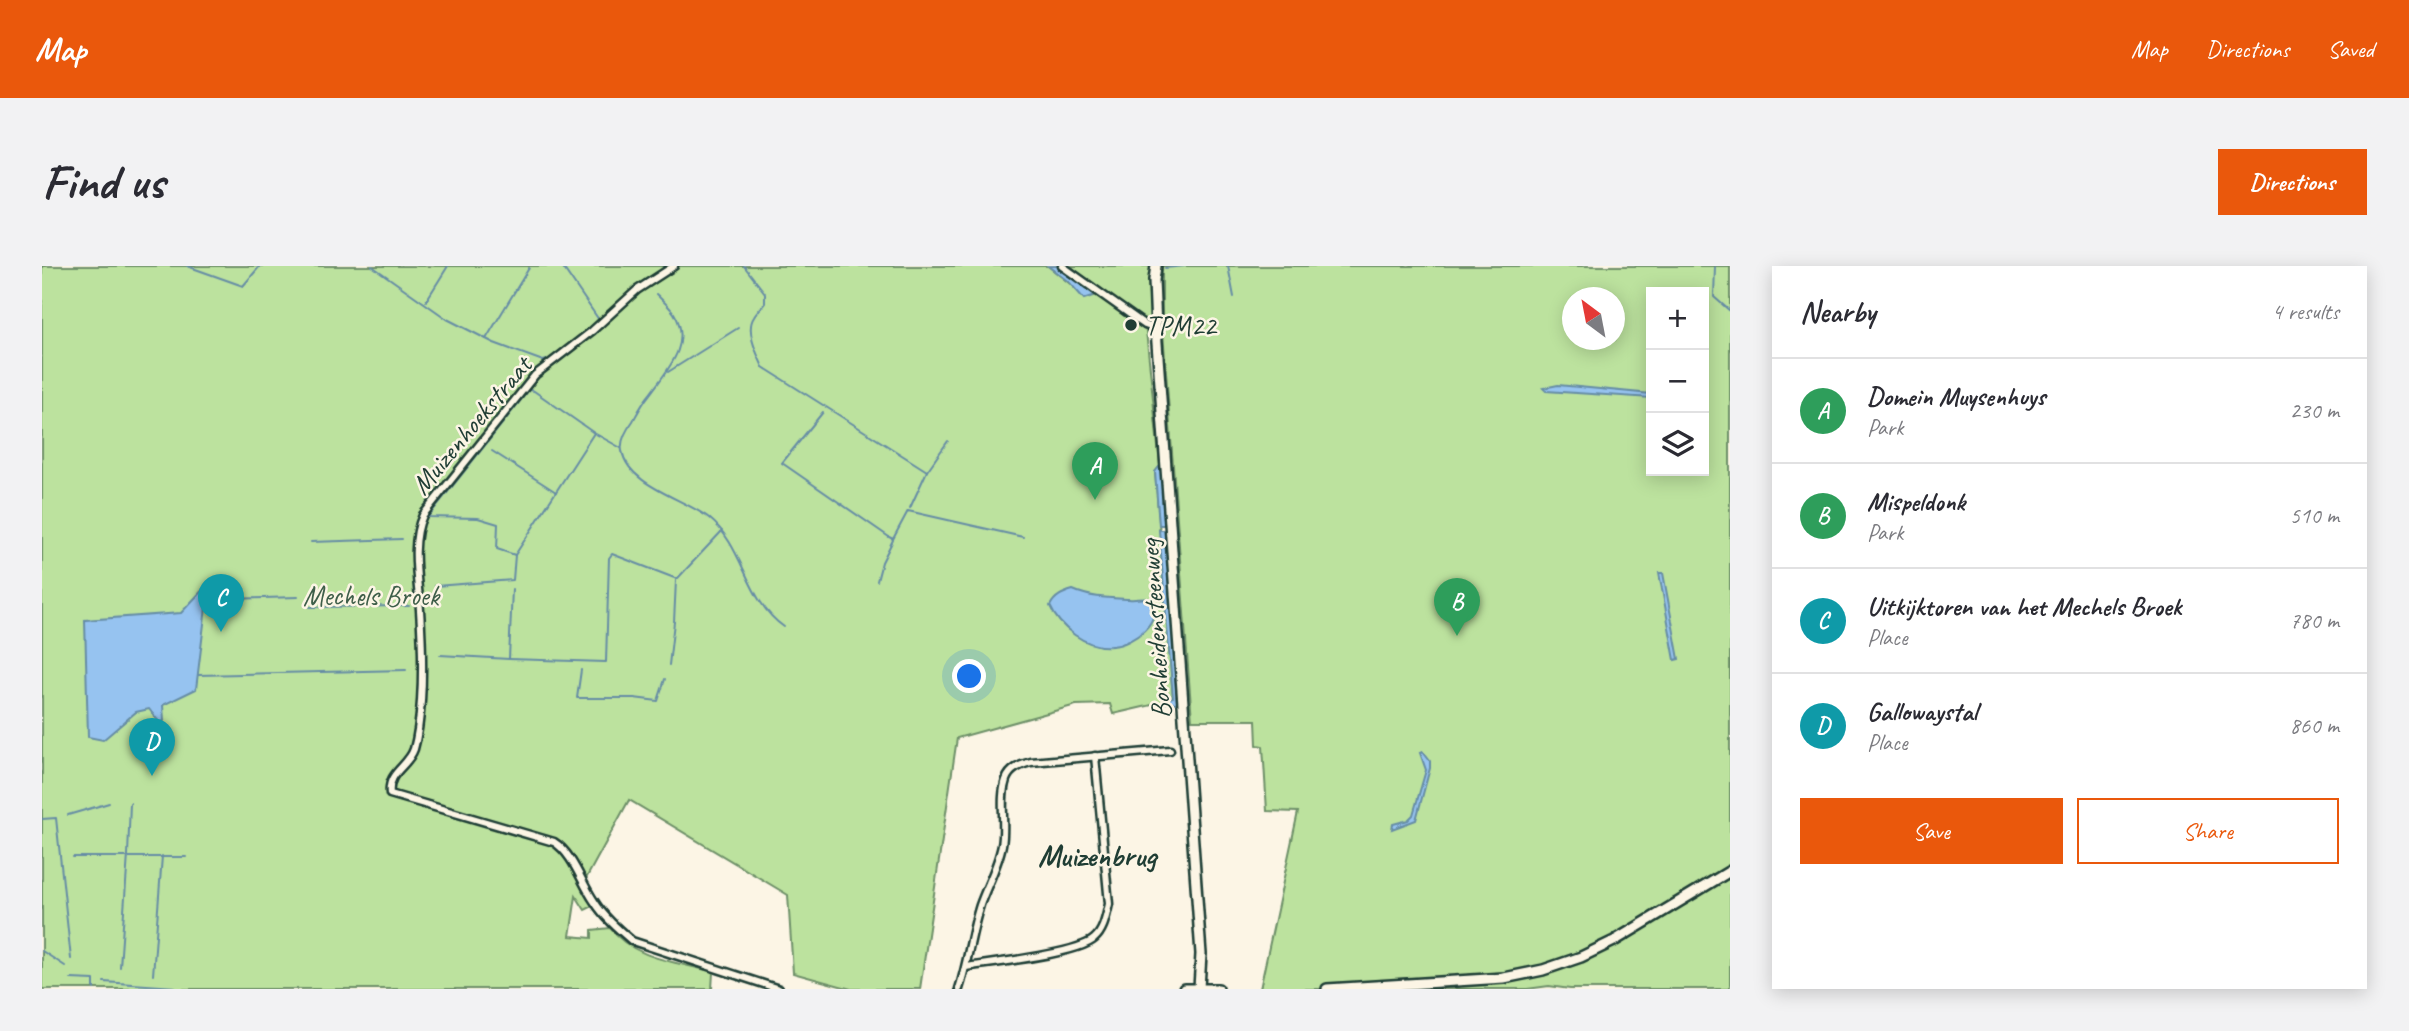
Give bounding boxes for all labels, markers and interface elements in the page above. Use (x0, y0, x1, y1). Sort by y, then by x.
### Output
text: Map (35, 28, 86, 70)
text: Map (2131, 34, 2168, 64)
text: Directions (2206, 34, 2289, 64)
text: Saved (2327, 34, 2374, 64)
button: Directions (2218, 149, 2367, 215)
text: Find us (42, 151, 164, 213)
north arrow (1562, 287, 1625, 350)
map controls (1646, 287, 1709, 476)
button: + (1646, 287, 1709, 350)
text: Nearby (1800, 293, 1876, 331)
text: 4 results (2272, 297, 2339, 326)
place label: TPM22 (1145, 308, 1218, 343)
marker: TPM22 (1123, 317, 1139, 333)
street label: Muizenhoekstraat (403, 347, 541, 501)
button: − (1646, 350, 1709, 413)
text: Domein Muysenhuys (1867, 380, 2045, 413)
text: A (1817, 396, 1829, 425)
text: 230 m (2290, 396, 2339, 425)
button: layers (1646, 413, 1709, 476)
text: Park (1867, 413, 1903, 442)
pin: A (1072, 442, 1118, 500)
text: Mispeldonk (1867, 485, 1965, 518)
text: B (1817, 501, 1829, 530)
text: 510 m (2290, 501, 2339, 530)
text: Park (1867, 518, 1903, 547)
street label: Bonheidensteenweg (1131, 536, 1179, 720)
pin: C (198, 574, 244, 632)
park label: Mechels Broek (303, 578, 441, 613)
pin: B (1434, 578, 1480, 636)
text: Uitkijktoren van het Mechels Broek (1867, 590, 2181, 623)
text: C (1818, 606, 1828, 635)
text: 780 m (2290, 606, 2339, 635)
text: Place (1867, 623, 1907, 652)
your location (952, 659, 986, 693)
text: Gallowaystal (1867, 695, 1977, 728)
text: D (1816, 711, 1830, 740)
text: 860 m (2290, 711, 2339, 740)
pin: D (129, 718, 175, 776)
text: Place (1867, 728, 1907, 757)
button: Save (1800, 798, 2063, 864)
button: Share (2077, 798, 2339, 864)
district label: Muizenbrug (1038, 837, 1159, 875)

